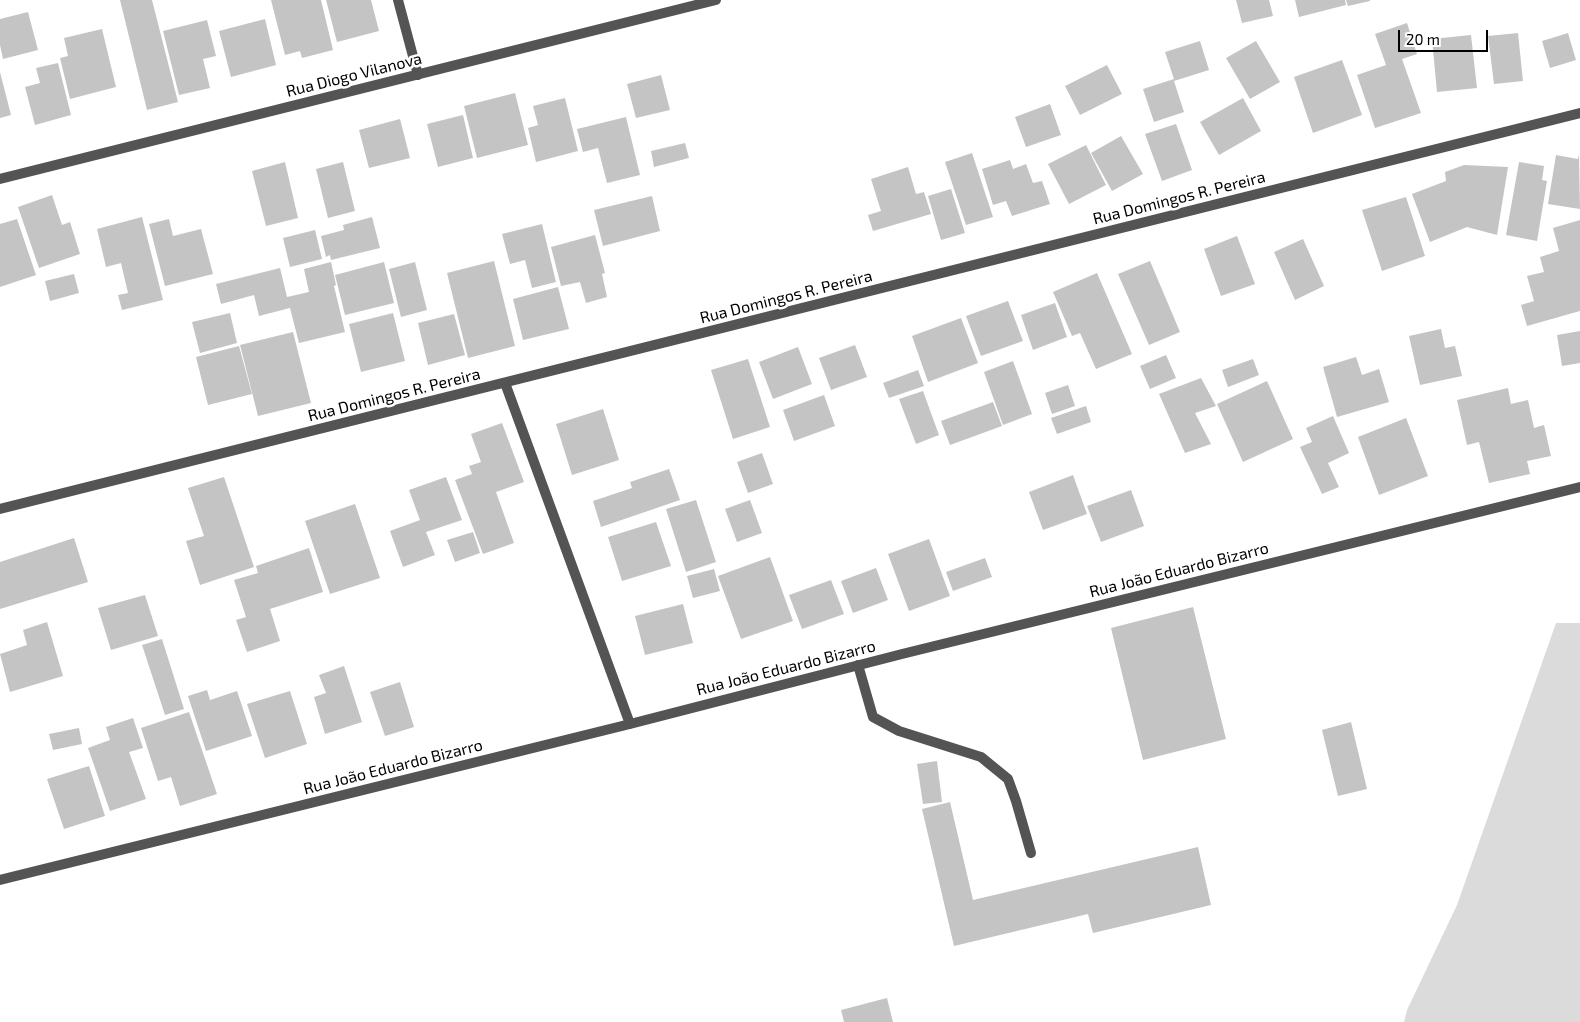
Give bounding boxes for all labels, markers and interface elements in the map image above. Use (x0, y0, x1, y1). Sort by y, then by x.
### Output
scale bar (1400, 20, 1490, 52)
text: 20 m (1406, 30, 1440, 48)
street label: Rua Diogo Vilanova (284, 49, 424, 101)
street label: Rua Domingos R. Pereira (1091, 167, 1267, 229)
street label: Rua Domingos R. Pereira (698, 266, 874, 328)
street label: Rua Domingos R. Pereira (306, 364, 482, 426)
street label: Rua João Eduardo Bizarro (1087, 538, 1271, 602)
street label: Rua João Eduardo Bizarro (694, 636, 878, 700)
street label: Rua João Eduardo Bizarro (301, 735, 485, 799)

